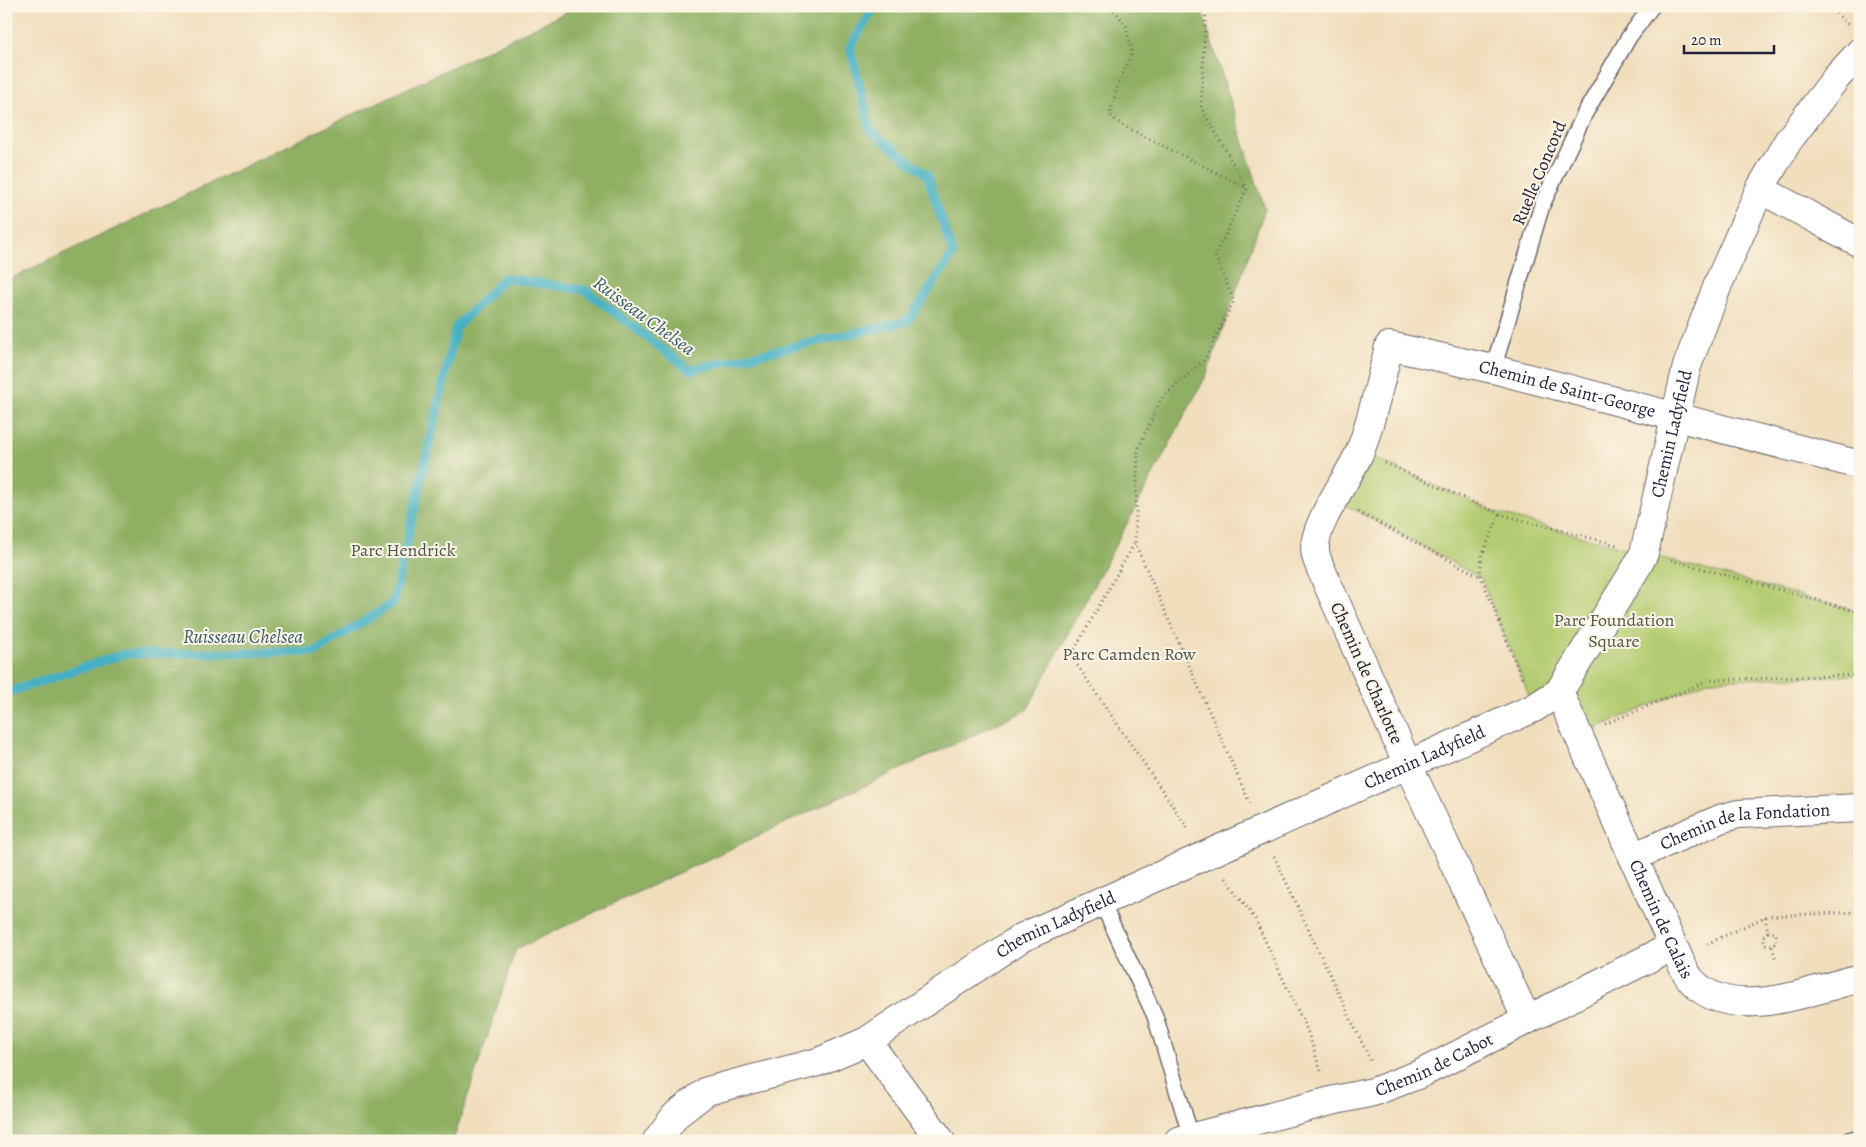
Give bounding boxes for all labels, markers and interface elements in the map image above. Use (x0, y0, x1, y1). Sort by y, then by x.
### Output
scale bar (1684, 22, 1774, 54)
text: 20 m (1691, 30, 1722, 50)
street label: Ruelle Concord (1506, 117, 1572, 229)
water label: Ruisseau Chelsea (588, 270, 700, 362)
street label: Chemin de Saint-George (1477, 354, 1658, 423)
street label: Chemin Ladyfield (1645, 367, 1698, 500)
park label: Parc Hendrick (350, 538, 456, 562)
street label: Chemin de Charlotte (1325, 598, 1409, 748)
park label: Parc Foundation Square (1554, 608, 1674, 653)
water label: Ruisseau Chelsea (183, 624, 303, 650)
park label: Parc Camden Row (1062, 642, 1196, 666)
street label: Chemin Ladyfield (1360, 719, 1489, 795)
street label: Chemin de la Fondation (1656, 797, 1831, 856)
street label: Chemin de Calais (1624, 856, 1699, 983)
street label: Chemin Ladyfield (991, 885, 1120, 964)
street label: Chemin de Cabot (1372, 1027, 1497, 1102)

